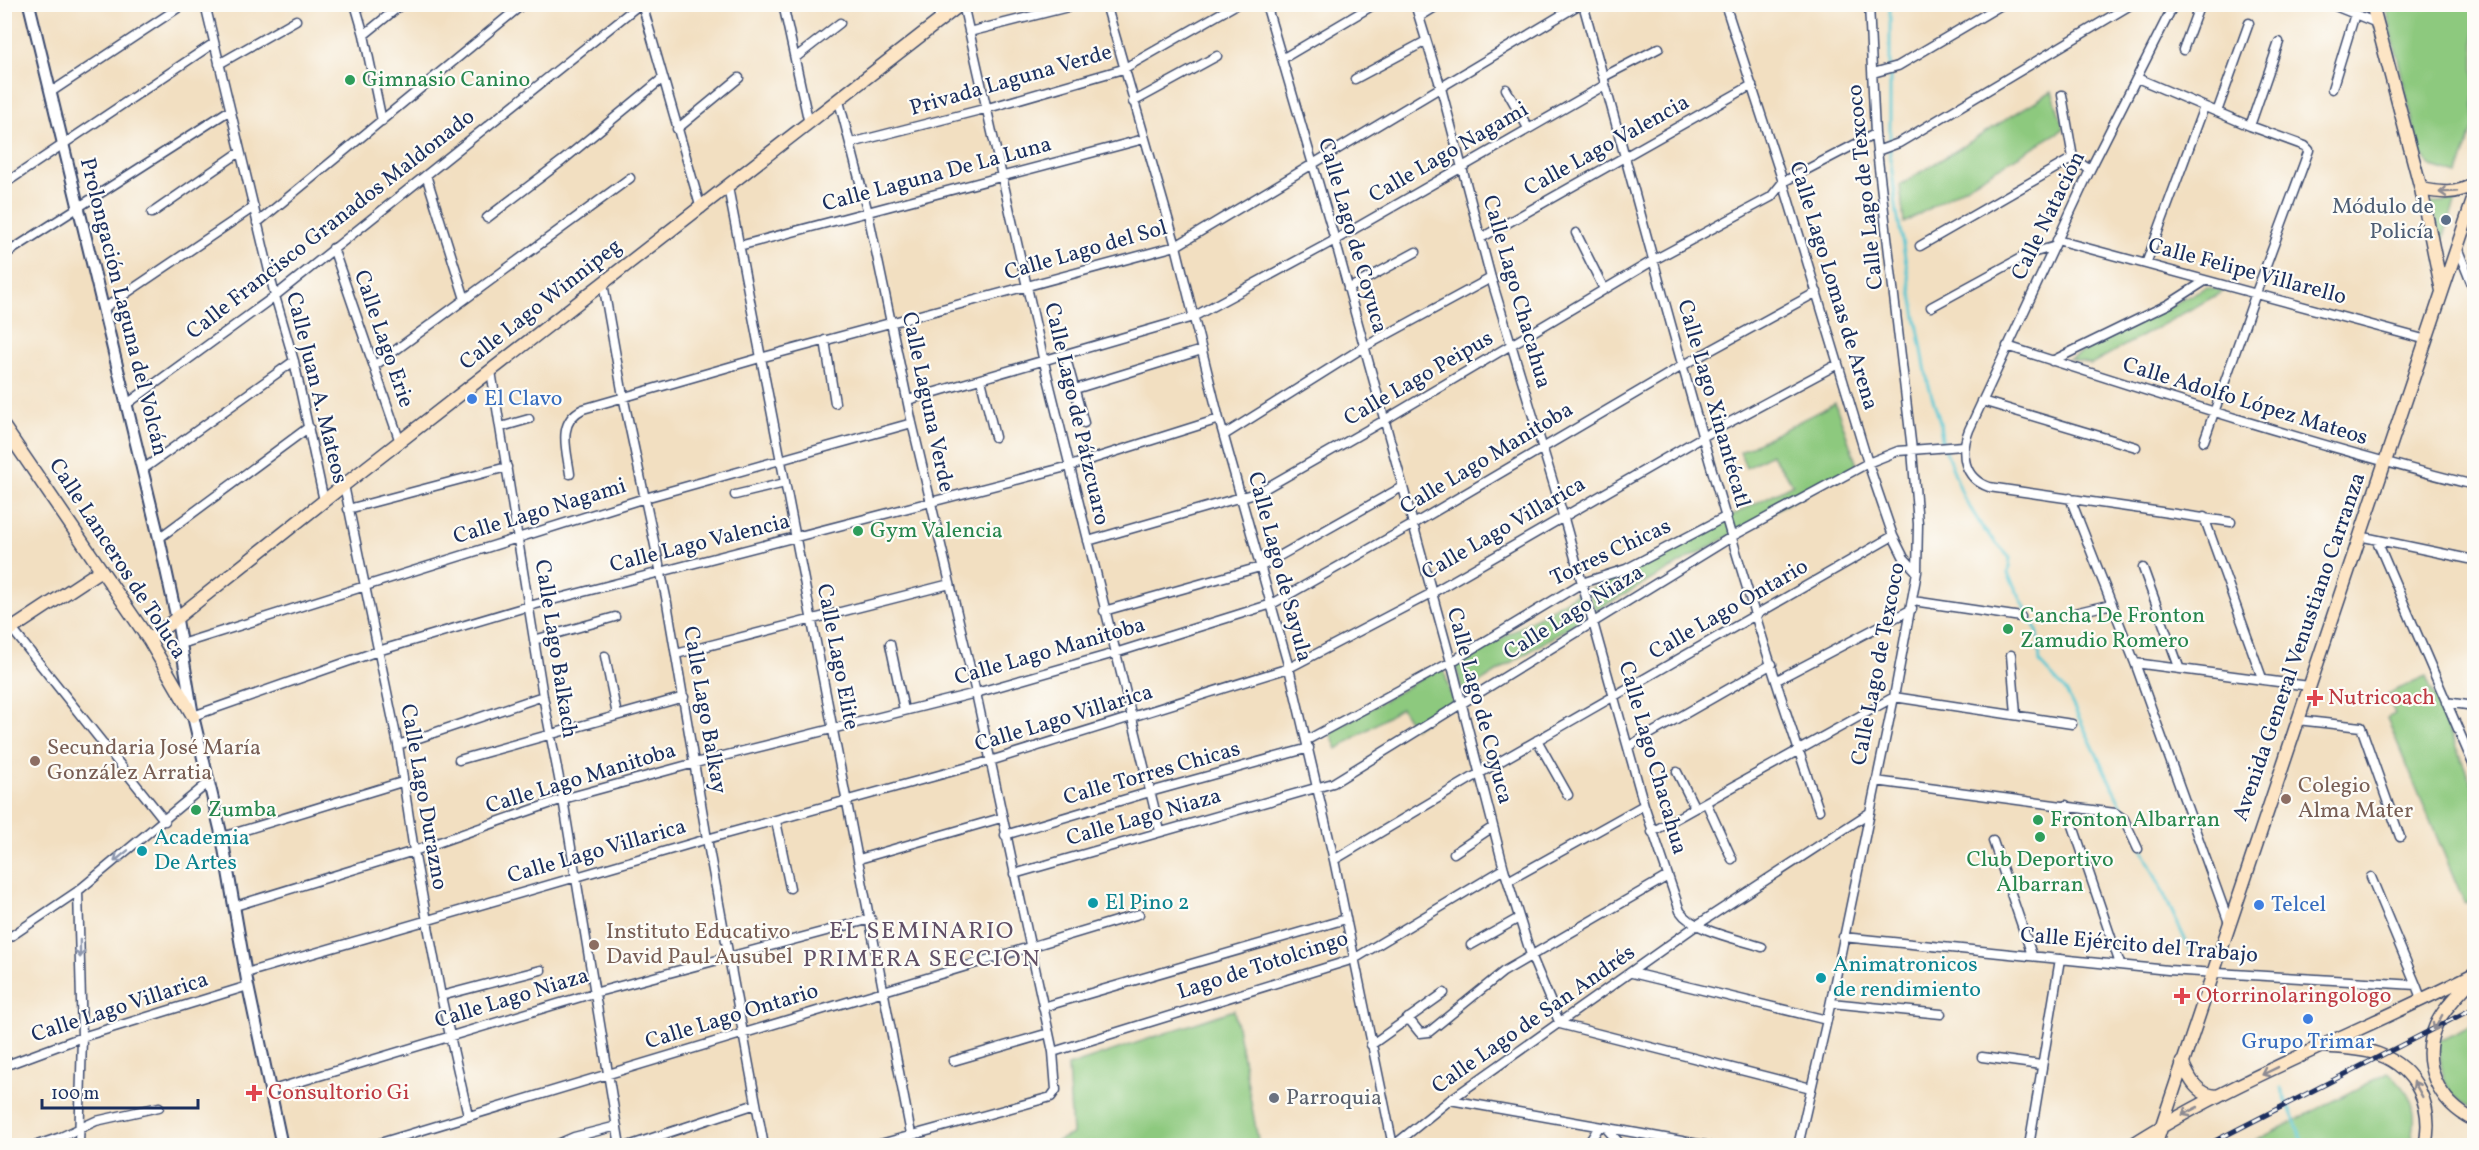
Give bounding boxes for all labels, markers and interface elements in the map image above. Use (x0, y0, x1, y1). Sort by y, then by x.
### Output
street label: Privada Laguna Verde (906, 37, 1116, 125)
place label: Gimnasio Canino (362, 65, 530, 96)
marker: Gimnasio Canino (343, 73, 357, 87)
street label: Calle Lago de Texcoco (1840, 83, 1892, 291)
street label: Calle Lago Valencia (1519, 88, 1695, 204)
street label: Calle Lago Nagami (1364, 95, 1534, 211)
street label: Calle Francisco Granados Maldonado (180, 102, 482, 348)
street label: Calle Laguna De La Luna (819, 129, 1055, 221)
street label: Calle Lago de Coyuca (1309, 135, 1395, 337)
street label: Calle Natación (2004, 146, 2094, 286)
street label: Prolongación Laguna del Volcán (71, 155, 175, 459)
street label: Calle Lago Lomas de Arena (1780, 158, 1886, 414)
one-way arrow (2439, 187, 2459, 198)
street label: Calle Lago Chacahua (1474, 192, 1558, 392)
place label: Módulo de Policía (2332, 192, 2434, 248)
street label: Calle Lago del Sol (1001, 213, 1171, 289)
marker: Módulo de Policía (2439, 213, 2453, 227)
street label: Calle Felipe Villarello (2144, 231, 2350, 313)
street label: Calle Lago Winnipeg (453, 232, 629, 378)
street label: Calle Lago Erie (345, 266, 421, 412)
street label: Calle Juan A. Mateos (277, 289, 355, 487)
street label: Calle Lago Xinantécatl (1668, 296, 1758, 512)
street label: Calle Lago de Pátzcuaro (1035, 300, 1117, 528)
street label: Calle Laguna Verde (893, 309, 961, 495)
street label: Calle Lago Peipus (1339, 324, 1499, 434)
street label: Calle Adolfo López Mateos (2118, 350, 2372, 454)
place label: El Clavo (484, 384, 563, 415)
marker: El Clavo (465, 392, 479, 406)
street label: Calle Lago Manitoba (1395, 395, 1579, 523)
street label: Calle Lanceros de Toluca (40, 452, 194, 666)
street label: Avenida General Venustiano Carranza (2226, 468, 2374, 825)
street label: Calle Lago de Sayula (1239, 469, 1319, 665)
street label: Calle Lago Villarica (1416, 469, 1592, 589)
street label: Calle Lago Nagami (450, 471, 630, 553)
street label: Calle Lago Valencia (607, 507, 793, 581)
street label: Torres Chicas (1546, 511, 1676, 595)
place label: Gym Valencia (870, 516, 1003, 547)
marker: Gym Valencia (851, 524, 865, 538)
street label: Calle Lago Ontario (1644, 552, 1814, 668)
street label: Calle Lago Balkach (526, 557, 584, 741)
street label: Calle Lago Niaza (1498, 557, 1650, 668)
street label: Calle Lago de Texcoco (1844, 560, 1914, 768)
street label: Calle Lago Elite (808, 581, 866, 733)
place label: Cancha De Fronton Zamudio Romero (2020, 601, 2205, 657)
street label: Calle Lago de Coyuca (1438, 604, 1520, 808)
street label: Calle Lago Manitoba (951, 610, 1149, 694)
marker: Cancha De Fronton Zamudio Romero (2001, 622, 2015, 636)
street label: Calle Lago Balkay (674, 624, 734, 796)
street label: Calle Lago Chacahua (1610, 658, 1694, 858)
street label: Calle Lago Villarica (971, 677, 1157, 761)
place label: Nutricoach (2328, 683, 2435, 714)
marker: Nutricoach (2306, 689, 2324, 707)
street label: Calle Lago Durazno (391, 702, 455, 892)
place label: Secundaria José María González Arratia (47, 733, 261, 789)
street label: Calle Torres Chicas (1060, 734, 1244, 814)
street label: Calle Lago Manitoba (482, 735, 680, 823)
marker: Secundaria José María González Arratia (28, 754, 42, 768)
place label: Colegio Alma Mater (2298, 771, 2413, 827)
street label: Calle Lago Niaza (1063, 781, 1225, 855)
marker: Colegio Alma Mater (2279, 792, 2293, 806)
place label: Zumba (208, 795, 277, 826)
marker: Zumba (189, 803, 203, 817)
place label: Fronton Albarran (2050, 805, 2220, 836)
street label: Calle Lago Villarica (504, 812, 690, 892)
marker: Fronton Albarran (2031, 813, 2045, 827)
place label: Academia De Artes (154, 823, 250, 879)
marker: Club Deportivo Albarran (2033, 830, 2047, 844)
marker: Academia De Artes (135, 844, 149, 858)
place label: Club Deportivo Albarran (1966, 845, 2114, 901)
one-way arrow (114, 849, 130, 862)
place label: El Pino 2 (1105, 888, 1190, 919)
place label: Telcel (2271, 890, 2326, 921)
marker: El Pino 2 (1086, 896, 1100, 910)
marker: Telcel (2252, 898, 2266, 912)
district label: EL SEMINARIO PRIMERA SECCION (803, 915, 1041, 977)
place label: Instituto Educativo David Paul Ausubel (606, 917, 793, 973)
street label: Calle Ejército del Trabajo (2019, 920, 2259, 972)
street label: Lago de Totolcingo (1173, 924, 1353, 1008)
marker: Instituto Educativo David Paul Ausubel (587, 938, 601, 952)
street label: Calle Lago de San Andrés (1426, 938, 1642, 1102)
one-way arrow (74, 939, 85, 959)
place label: Animatronicos de rendimiento (1833, 950, 1981, 1006)
street label: Calle Lago Niaza (431, 961, 593, 1037)
street label: Calle Lago Villarica (27, 965, 213, 1051)
marker: Animatronicos de rendimiento (1814, 971, 1828, 985)
street label: Calle Lago Ontario (642, 976, 822, 1058)
place label: Otorrinolaringologo (2196, 981, 2391, 1012)
marker: Otorrinolaringologo (2173, 987, 2191, 1005)
marker: Grupo Trimar (2301, 1012, 2315, 1026)
one-way arrow (2432, 1014, 2444, 1032)
place label: Grupo Trimar (2241, 1027, 2375, 1058)
one-way arrow (2261, 1066, 2279, 1077)
scale bar (42, 1072, 198, 1110)
place label: Consultorio Gi (268, 1078, 409, 1109)
one-way arrow (2412, 1081, 2424, 1098)
text: 100 m (51, 1082, 100, 1107)
place label: Parroquia (1286, 1083, 1382, 1114)
marker: Consultorio Gi (245, 1084, 263, 1102)
marker: Parroquia (1267, 1091, 1281, 1105)
one-way arrow (2181, 1105, 2199, 1117)

